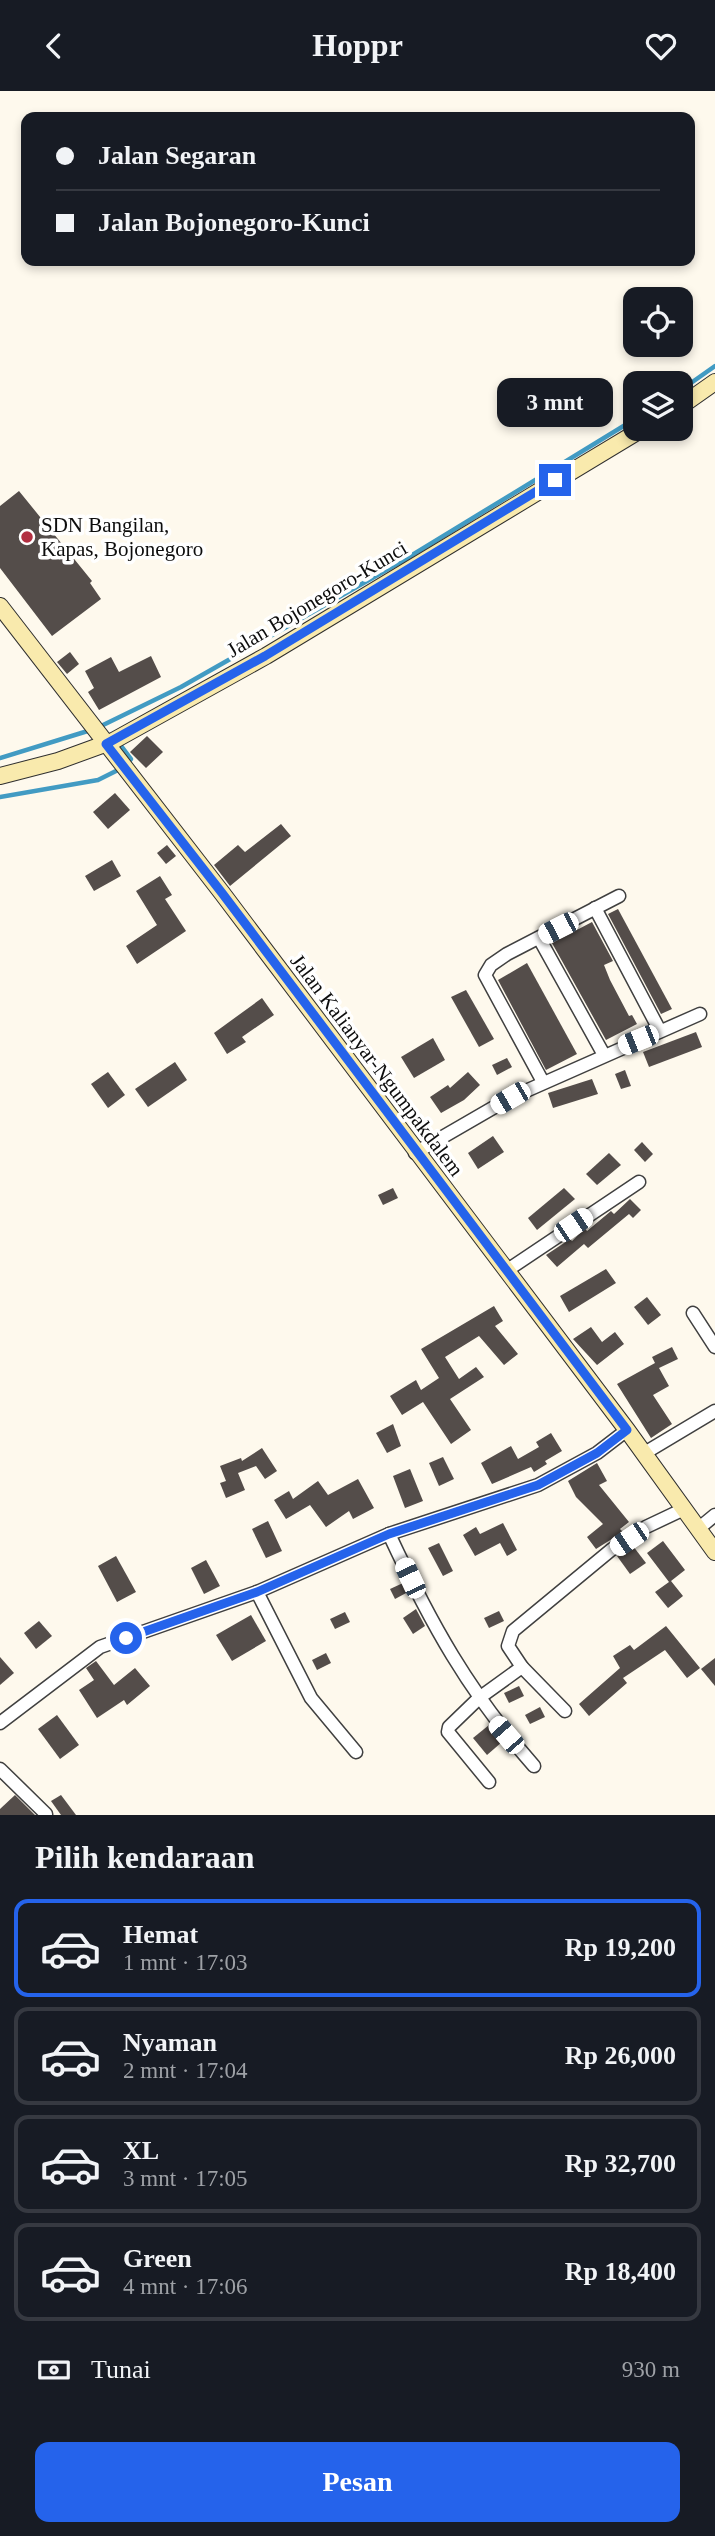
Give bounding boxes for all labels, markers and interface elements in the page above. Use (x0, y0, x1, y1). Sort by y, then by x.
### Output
icon: back (35, 27, 73, 65)
text: Hoppr (312, 27, 403, 63)
icon: heart (642, 27, 680, 65)
text: Jalan Segaran (98, 141, 256, 170)
text: Jalan Bojonegoro-Kunci (98, 208, 370, 237)
map controls (623, 287, 693, 441)
button: locate (623, 287, 693, 357)
button: layers (623, 371, 693, 441)
callout: 3 mnt (497, 379, 613, 427)
text: 3 mnt (527, 390, 583, 415)
route end (539, 464, 571, 496)
place label: SDN Bangilan, Kapas, Bojonegoro (41, 513, 203, 561)
marker: SDN Bangilan, Kapas, Bojonegoro (19, 529, 35, 545)
street label: Jalan Bojonegoro-Kunci (223, 536, 412, 662)
car (535, 909, 582, 947)
street label: Jalan Kalianyar-Ngumpakdalem (286, 949, 468, 1181)
car (615, 1022, 662, 1058)
car (487, 1078, 534, 1118)
car (550, 1205, 597, 1245)
car (606, 1519, 653, 1559)
car (392, 1555, 429, 1601)
route start (110, 1622, 142, 1654)
car (485, 1712, 528, 1758)
text: Pilih kendaraan (35, 1839, 255, 1875)
icon: car (39, 1917, 102, 1980)
text: Hemat (123, 1920, 198, 1949)
text: Rp 19,200 (565, 1933, 676, 1962)
text: 1 mnt · 17:03 (123, 1950, 248, 1975)
icon: car (39, 2025, 102, 2088)
text: Nyaman (123, 2028, 217, 2057)
text: Rp 26,000 (565, 2041, 676, 2070)
text: 2 mnt · 17:04 (123, 2058, 248, 2083)
icon: car (39, 2133, 102, 2196)
text: XL (123, 2136, 159, 2165)
text: Rp 32,700 (565, 2149, 676, 2178)
text: 3 mnt · 17:05 (123, 2166, 248, 2191)
icon: car (39, 2241, 102, 2304)
text: Green (123, 2244, 192, 2273)
text: Rp 18,400 (565, 2257, 676, 2286)
text: 4 mnt · 17:06 (123, 2274, 248, 2299)
icon: cash (35, 2351, 73, 2389)
text: Tunai (91, 2355, 151, 2384)
text: 930 m (622, 2357, 680, 2382)
button: Pesan (35, 2442, 680, 2522)

